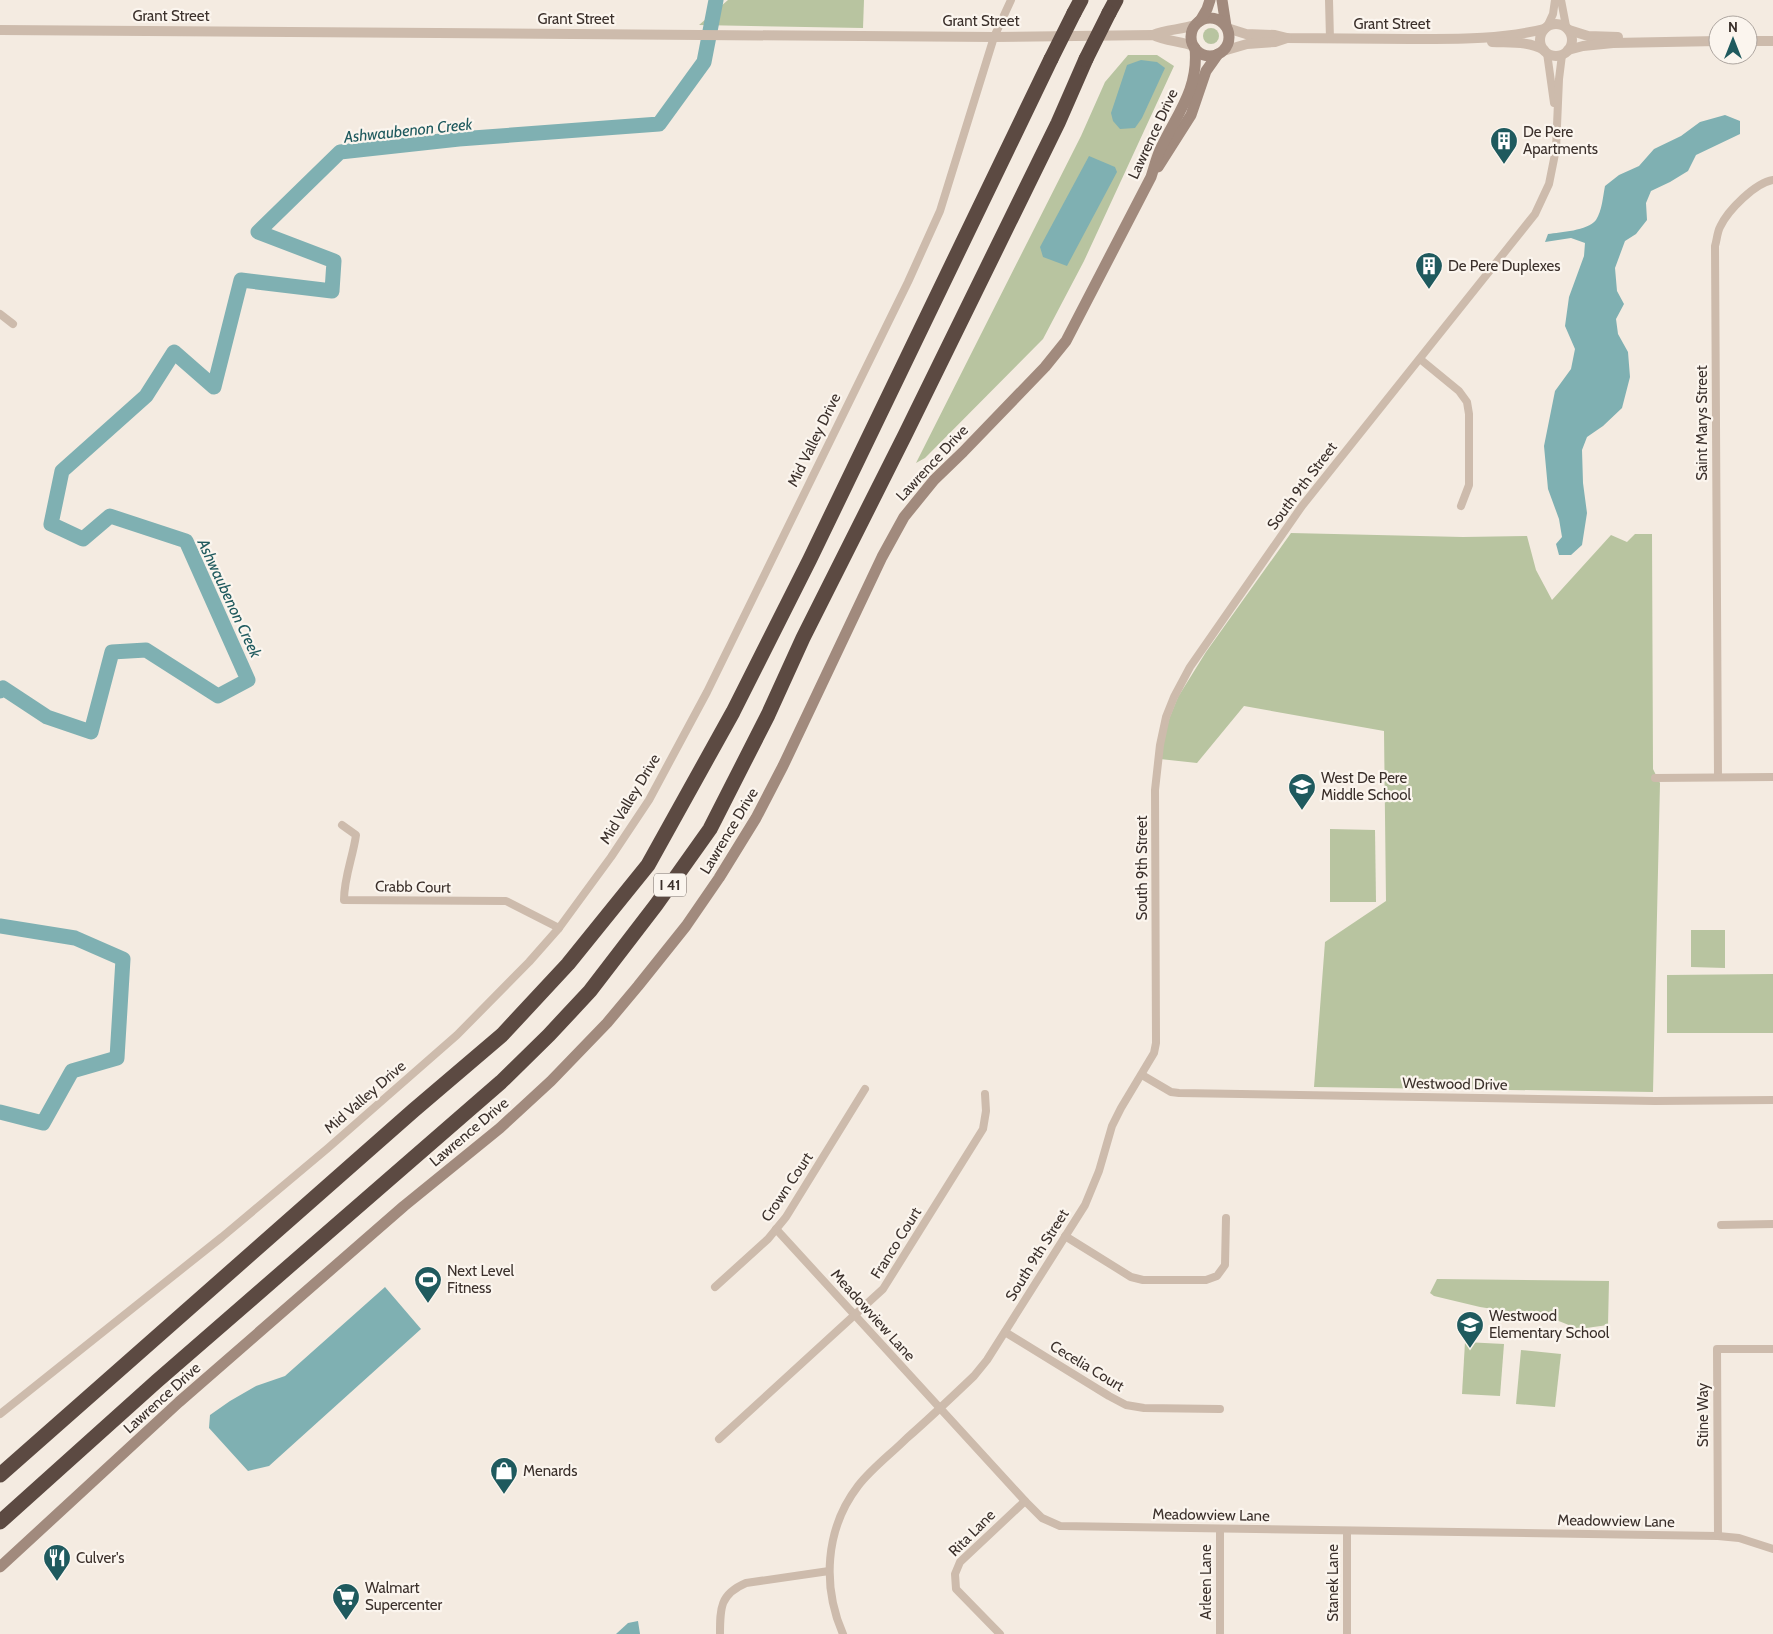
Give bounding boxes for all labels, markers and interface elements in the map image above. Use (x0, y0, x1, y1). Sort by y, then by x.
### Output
street label: Grant Street (132, 7, 210, 25)
street label: Grant Street (537, 10, 615, 28)
street label: Grant Street (942, 12, 1020, 30)
street label: Grant Street (1353, 15, 1431, 33)
north arrow (1708, 15, 1758, 65)
text: N (1728, 18, 1738, 36)
street label: Lawrence Drive (1124, 86, 1182, 182)
water label: Ashwaubenon Creek (342, 114, 474, 147)
place label: De Pere Apartments (1523, 123, 1598, 158)
building icon: De Pere Apartments (1489, 126, 1519, 165)
building icon: De Pere Duplexes (1414, 251, 1444, 290)
place label: De Pere Duplexes (1448, 257, 1560, 275)
street label: Saint Marys Street (1693, 365, 1711, 481)
street label: Mid Valley Drive (784, 390, 845, 490)
street label: Lawrence Drive (892, 421, 972, 505)
street label: South 9th Street (1263, 439, 1341, 533)
water label: Ashwaubenon Creek (193, 535, 266, 662)
street label: Mid Valley Drive (596, 750, 664, 847)
place label: West De Pere Middle School (1321, 769, 1412, 804)
school or university icon: West De Pere Middle School (1287, 772, 1317, 811)
street label: Lawrence Drive (696, 784, 762, 877)
street label: South 9th Street (1133, 815, 1151, 921)
road number: I 41 (654, 874, 686, 896)
street label: Crabb Court (375, 877, 451, 897)
street label: Mid Valley Drive (321, 1057, 410, 1137)
street label: Westwood Drive (1402, 1074, 1508, 1094)
street label: Lawrence Drive (426, 1094, 512, 1170)
street label: Crown Court (757, 1149, 817, 1225)
street label: Franco Court (867, 1204, 925, 1282)
street label: South 9th Street (1002, 1206, 1072, 1304)
place label: Next Level Fitness (447, 1262, 514, 1297)
sports icon: Next Level Fitness (413, 1265, 443, 1304)
street label: Meadowview Lane (827, 1265, 919, 1365)
place label: Westwood Elementary School (1489, 1307, 1610, 1342)
school or university icon: Westwood Elementary School (1455, 1310, 1485, 1349)
street label: Cecelia Court (1047, 1337, 1127, 1395)
street label: Lawrence Drive (120, 1359, 204, 1437)
street label: Stine Way (1694, 1382, 1712, 1447)
shop icon: Menards (489, 1456, 519, 1495)
place label: Menards (523, 1462, 577, 1480)
street label: Meadowview Lane (1152, 1505, 1270, 1525)
street label: Rita Lane (945, 1506, 999, 1560)
street label: Meadowview Lane (1557, 1511, 1675, 1531)
restaurant icon: Culver's (42, 1543, 72, 1582)
street label: Arleen Lane (1197, 1544, 1215, 1620)
street label: Stanek Lane (1324, 1544, 1342, 1622)
place label: Culver's (76, 1549, 125, 1567)
place label: Walmart Supercenter (365, 1579, 442, 1614)
supermarket icon: Walmart Supercenter (331, 1582, 361, 1621)

